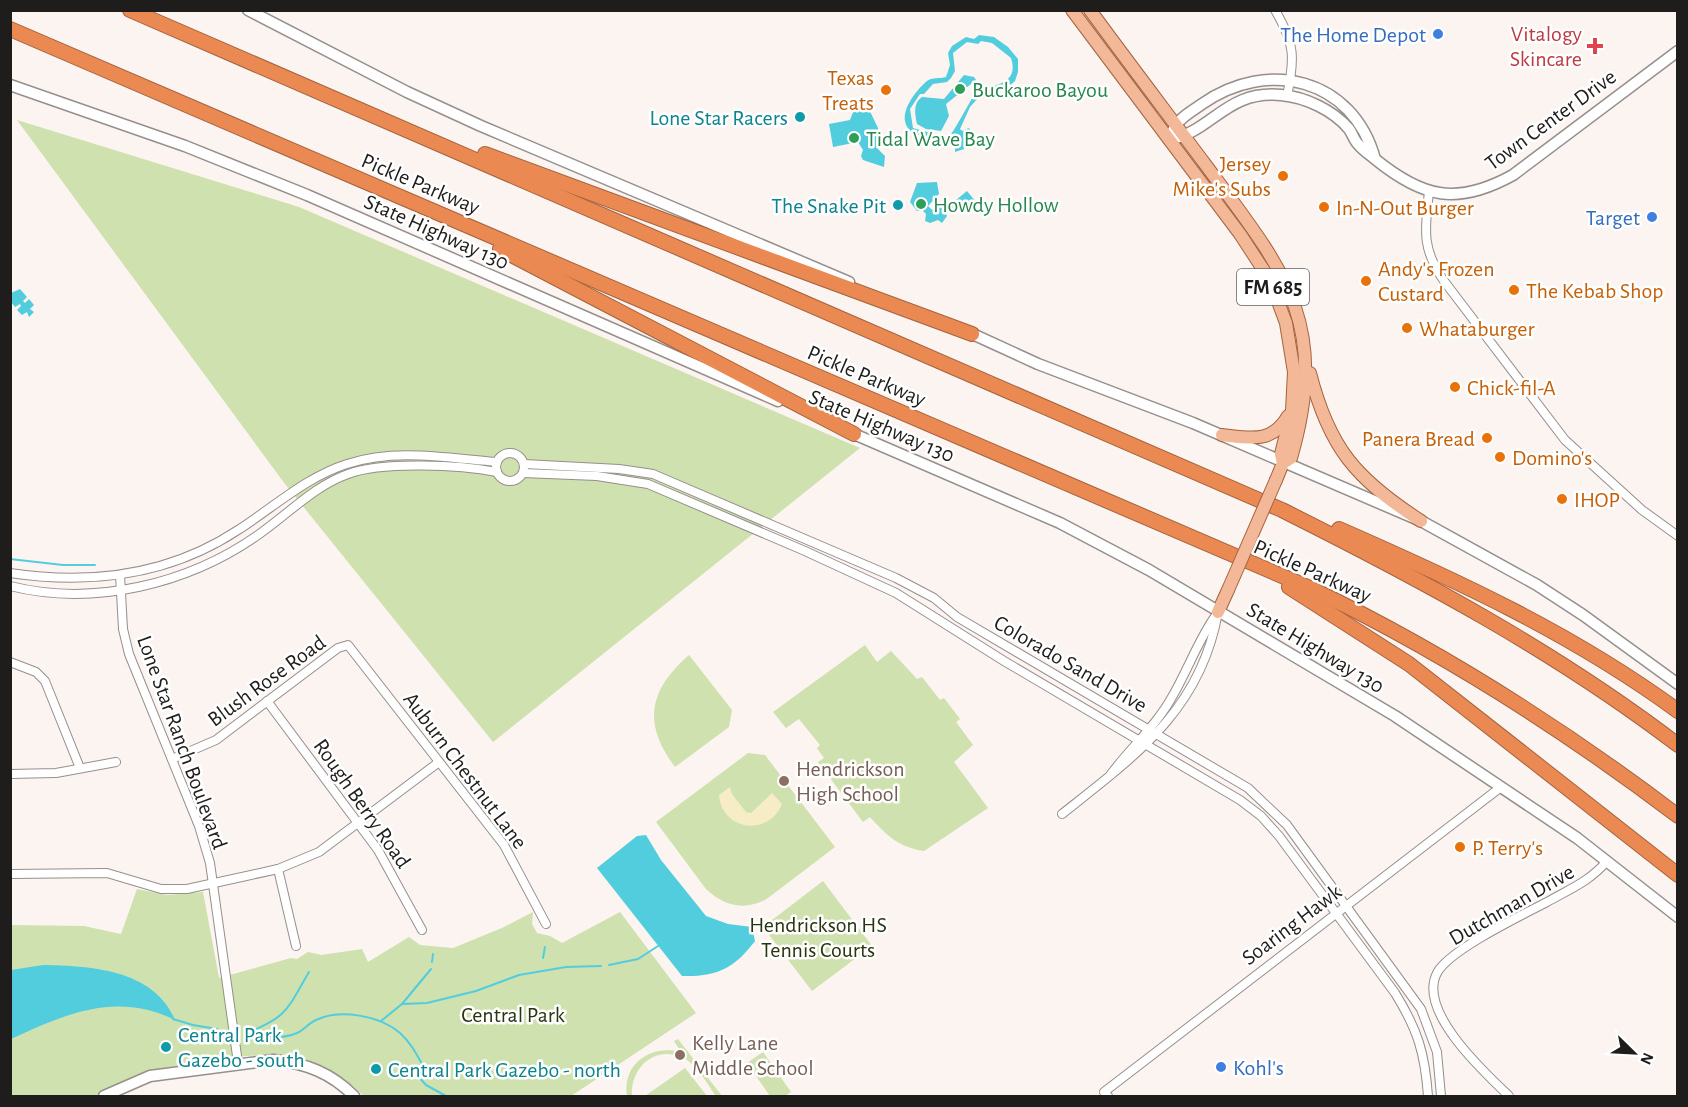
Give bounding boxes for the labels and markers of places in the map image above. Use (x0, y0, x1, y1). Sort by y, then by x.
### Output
place label: Vitalogy Skincare (1510, 23, 1583, 70)
place label: The Home Depot (1280, 24, 1426, 46)
marker: The Home Depot (1431, 27, 1445, 41)
marker: Vitalogy Skincare (1586, 37, 1604, 55)
place label: Texas Treats (822, 67, 874, 114)
place label: Buckaroo Bayou (972, 79, 1108, 101)
marker: Buckaroo Bayou (953, 82, 967, 96)
marker: Texas Treats (879, 83, 893, 97)
place label: Lone Star Racers (650, 107, 788, 129)
marker: Lone Star Racers (793, 110, 807, 124)
place label: Tidal Wave Bay (866, 128, 996, 150)
marker: Tidal Wave Bay (847, 131, 861, 145)
place label: Jersey Mike's Subs (1173, 153, 1272, 200)
marker: Jersey Mike's Subs (1276, 169, 1290, 183)
place label: Howdy Hollow (933, 194, 1059, 216)
place label: The Snake Pit (771, 195, 886, 217)
marker: Howdy Hollow (914, 197, 928, 211)
place label: In-N-Out Burger (1336, 197, 1474, 219)
marker: The Snake Pit (891, 198, 905, 212)
marker: In-N-Out Burger (1317, 200, 1331, 214)
place label: Target (1586, 207, 1640, 229)
marker: Target (1645, 210, 1659, 224)
place label: Andy's Frozen Custard (1378, 258, 1495, 305)
marker: Andy's Frozen Custard (1359, 274, 1373, 288)
place label: The Kebab Shop (1526, 280, 1663, 302)
marker: The Kebab Shop (1507, 283, 1521, 297)
place label: Whataburger (1419, 318, 1535, 340)
marker: Whataburger (1400, 321, 1414, 335)
place label: Chick-fil-A (1467, 377, 1556, 399)
marker: Chick-fil-A (1448, 380, 1462, 394)
place label: Panera Bread (1362, 428, 1475, 450)
marker: Panera Bread (1480, 431, 1494, 445)
place label: Domino's (1512, 447, 1592, 469)
marker: Domino's (1493, 450, 1507, 464)
place label: IHOP (1574, 489, 1620, 511)
marker: IHOP (1555, 492, 1569, 506)
place label: Hendrickson High School (796, 758, 905, 805)
marker: Hendrickson High School (777, 774, 791, 788)
place label: P. Terry's (1472, 837, 1543, 859)
marker: P. Terry's (1453, 840, 1467, 854)
place label: Central Park Gazebo - south (178, 1024, 305, 1071)
place label: Kelly Lane Middle School (692, 1032, 814, 1079)
marker: Central Park Gazebo - south (159, 1040, 173, 1054)
marker: Kelly Lane Middle School (673, 1048, 687, 1062)
place label: Kohl's (1233, 1057, 1284, 1079)
place label: Central Park Gazebo - north (388, 1059, 621, 1081)
marker: Kohl's (1214, 1060, 1228, 1074)
marker: Central Park Gazebo - north (369, 1062, 383, 1076)

